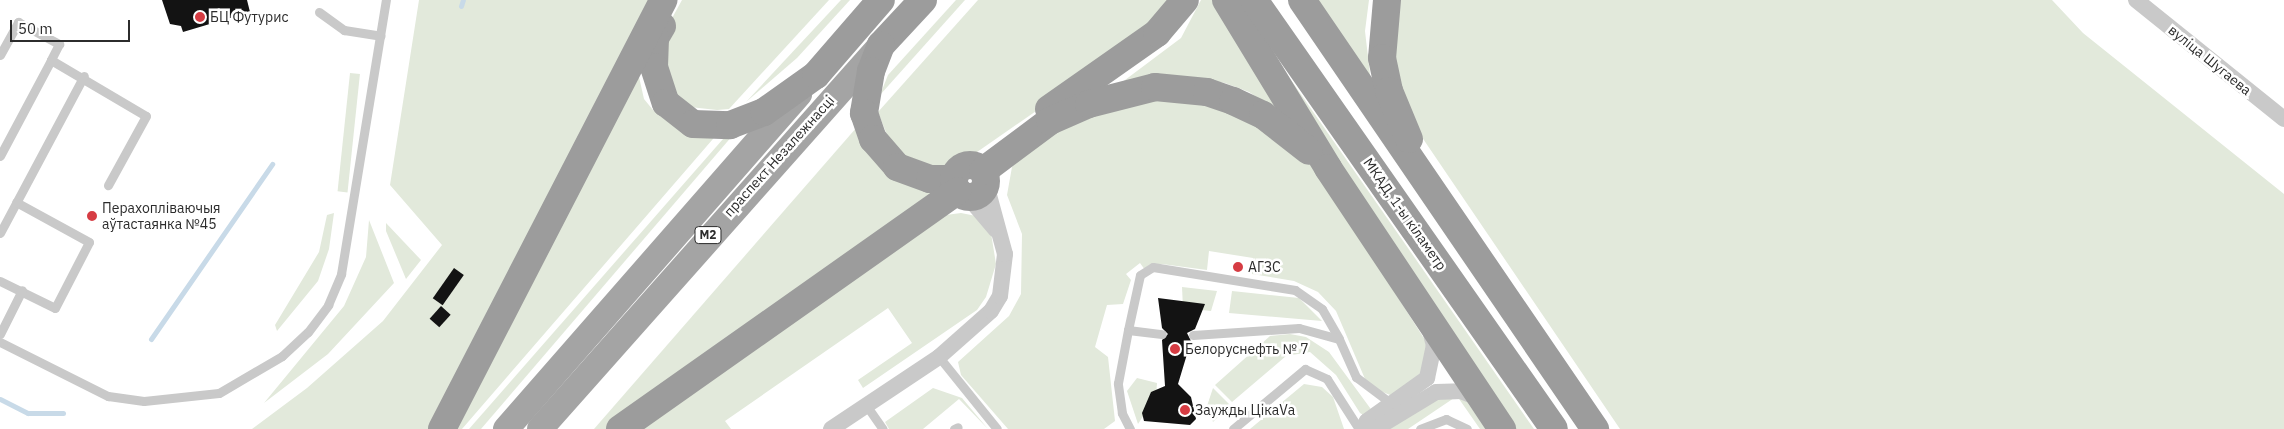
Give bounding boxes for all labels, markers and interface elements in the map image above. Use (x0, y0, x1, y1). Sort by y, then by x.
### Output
place label: БЦ Футурис (210, 9, 288, 25)
scale bar (12, 10, 132, 42)
marker: БЦ Футурис (194, 11, 206, 23)
text: 50 m (18, 19, 53, 38)
street label: вуліца Шугаева (2165, 21, 2255, 99)
street label: праспект Незалежнасці (720, 92, 838, 220)
street label: МКАД, 1-ы кіламетр (1360, 155, 1450, 273)
place label: Перахопліваючыя аўтастаянка №45 (102, 200, 221, 232)
marker: Перахопліваючыя аўтастаянка №45 (86, 210, 98, 222)
road number: М2 (694, 226, 722, 244)
place label: АГЗС (1248, 259, 1281, 275)
marker: АГЗС (1232, 261, 1244, 273)
place label: Белоруснефть № 7 (1185, 341, 1309, 357)
marker: Белоруснефть № 7 (1169, 343, 1181, 355)
place label: Заужды ЦікаVа (1195, 402, 1295, 418)
marker: Заужды ЦікаVа (1179, 404, 1191, 416)

